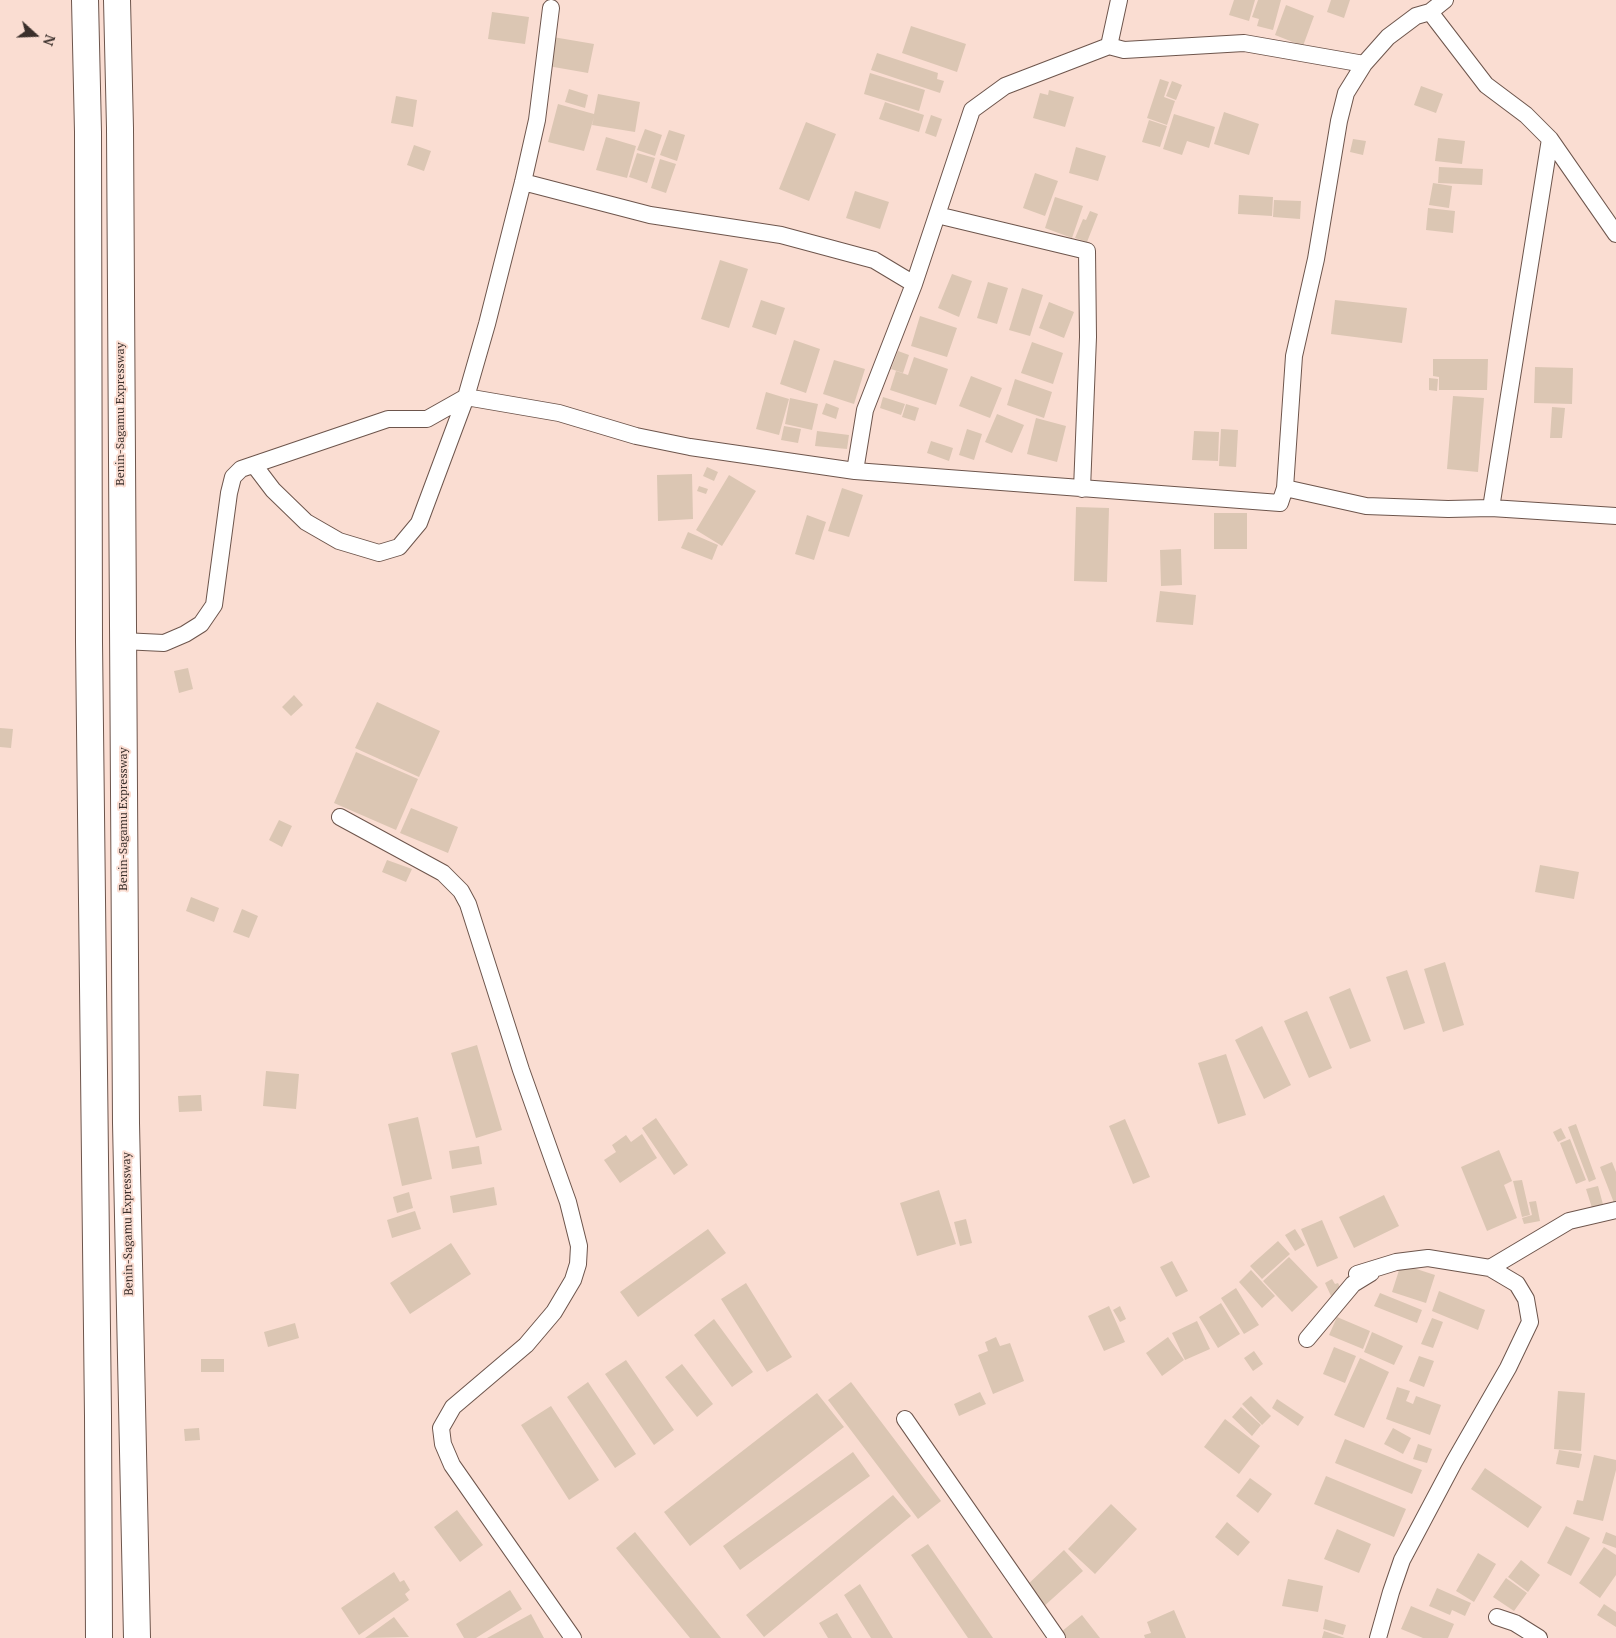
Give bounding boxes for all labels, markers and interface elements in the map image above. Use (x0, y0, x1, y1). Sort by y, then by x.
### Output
north arrow (10, 10, 60, 60)
text: N (39, 32, 60, 49)
street label: Benin-Sagamu Expressway (114, 342, 128, 486)
street label: Benin-Sagamu Expressway (117, 747, 131, 891)
street label: Benin-Sagamu Expressway (120, 1152, 136, 1296)

